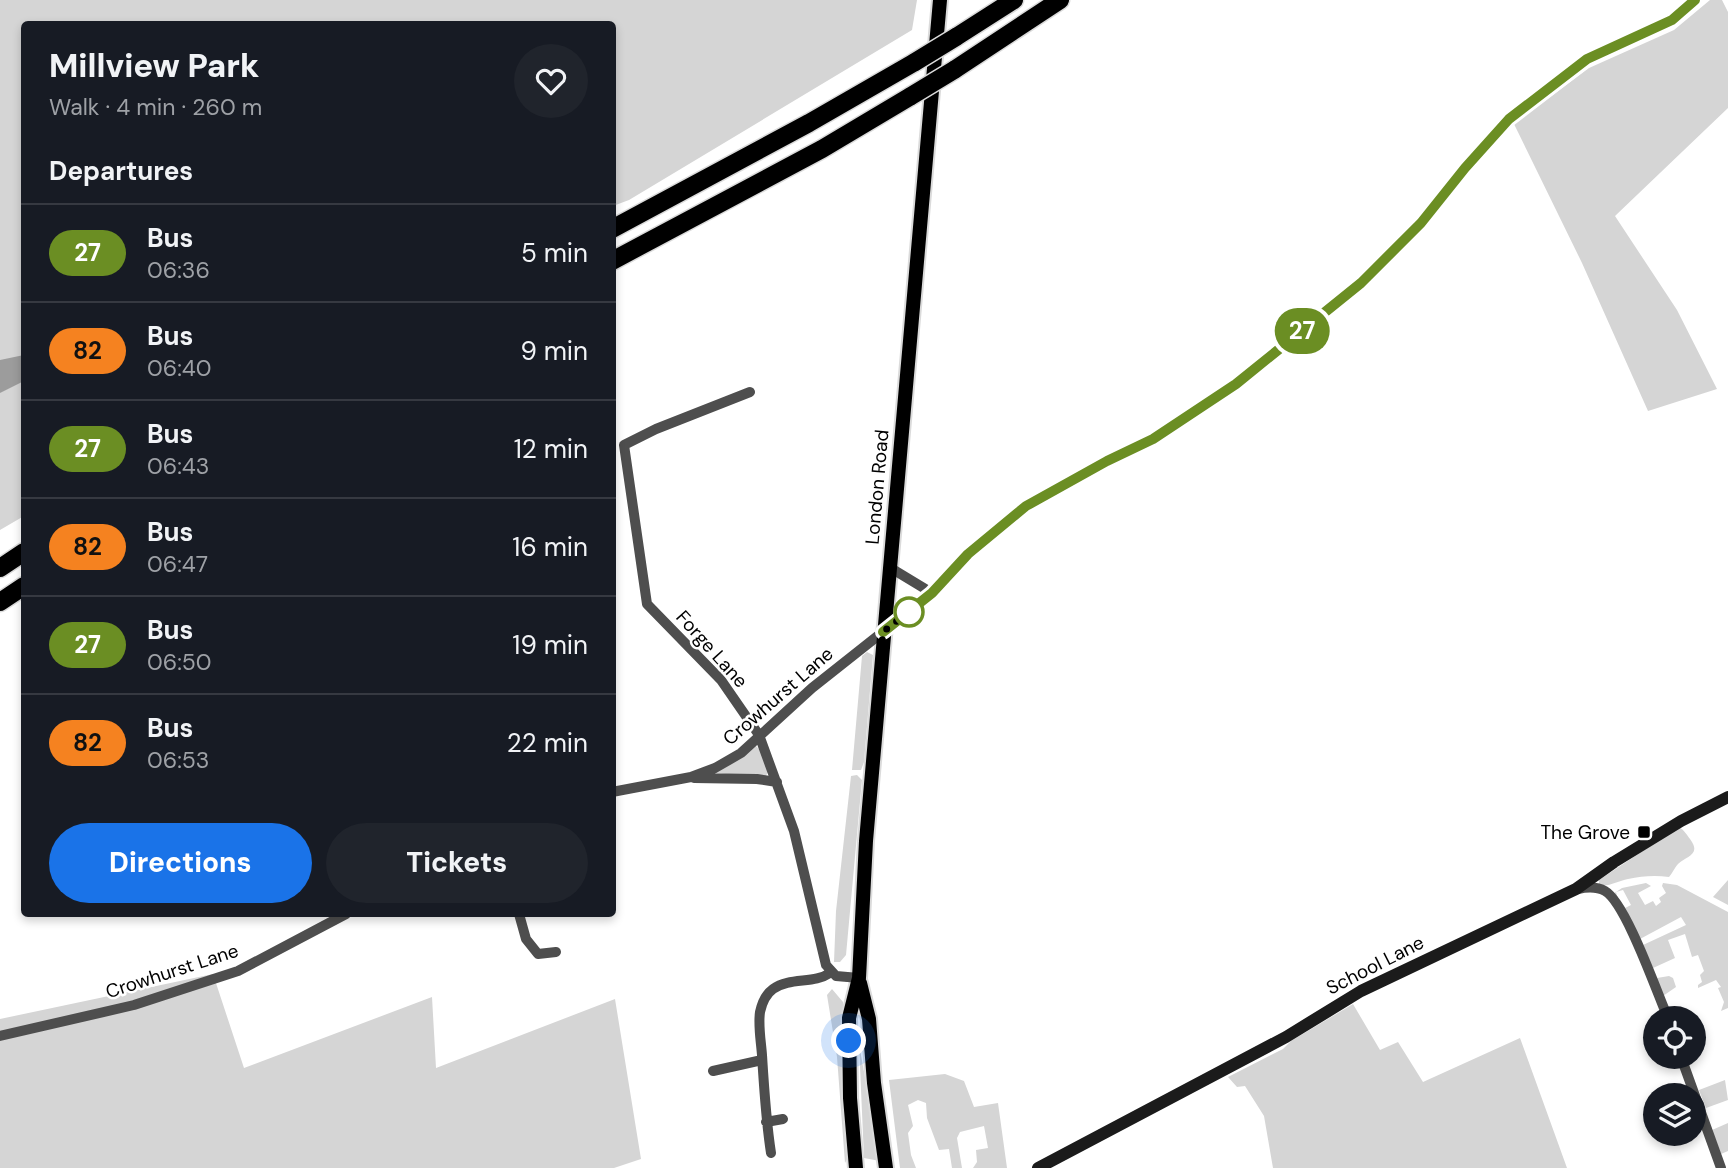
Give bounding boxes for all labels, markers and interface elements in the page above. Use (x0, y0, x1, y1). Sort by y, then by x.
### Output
text: Millview Park (49, 44, 259, 87)
button: heart (514, 44, 588, 118)
text: Walk · 4 min · 260 m (49, 92, 262, 122)
text: Departures (49, 154, 193, 188)
text: Bus (147, 221, 193, 255)
text: 5 min (521, 236, 588, 270)
text: 27 (74, 237, 101, 268)
text: 06:36 (147, 255, 210, 285)
line badge: 27 (1270, 308, 1334, 354)
text: 27 (1289, 315, 1315, 346)
text: Bus (147, 319, 193, 353)
text: 9 min (520, 334, 588, 368)
text: 82 (73, 335, 102, 366)
text: 06:40 (147, 353, 212, 383)
text: Bus (147, 417, 193, 451)
street label: London Road (860, 429, 894, 545)
text: 12 min (514, 432, 588, 466)
text: 27 (74, 433, 101, 464)
text: 06:43 (147, 451, 209, 481)
text: Bus (147, 515, 193, 549)
text: 16 min (512, 530, 588, 564)
text: 82 (73, 531, 102, 562)
text: 06:47 (147, 549, 208, 579)
unlabelled marker (894, 597, 924, 627)
street label: Forge Lane (671, 605, 753, 693)
text: Bus (147, 613, 193, 647)
text: 19 min (512, 628, 588, 662)
text: 27 (74, 629, 101, 660)
street label: Crowhurst Lane (718, 641, 838, 751)
text: 06:50 (147, 647, 212, 677)
text: Bus (147, 711, 193, 745)
text: 22 min (507, 726, 588, 760)
text: 82 (73, 727, 102, 758)
text: 06:53 (147, 745, 209, 775)
place label: The Grove (1540, 820, 1630, 845)
button: Directions (49, 823, 312, 903)
button: Tickets (326, 823, 588, 903)
marker: The Grove (1636, 824, 1652, 840)
street label: School Lane (1322, 930, 1428, 1000)
street label: Crowhurst Lane (102, 938, 242, 1004)
map controls (1643, 1006, 1706, 1146)
button: locate (1643, 1006, 1706, 1069)
your location (831, 1023, 866, 1058)
button: layers (1643, 1083, 1706, 1146)

